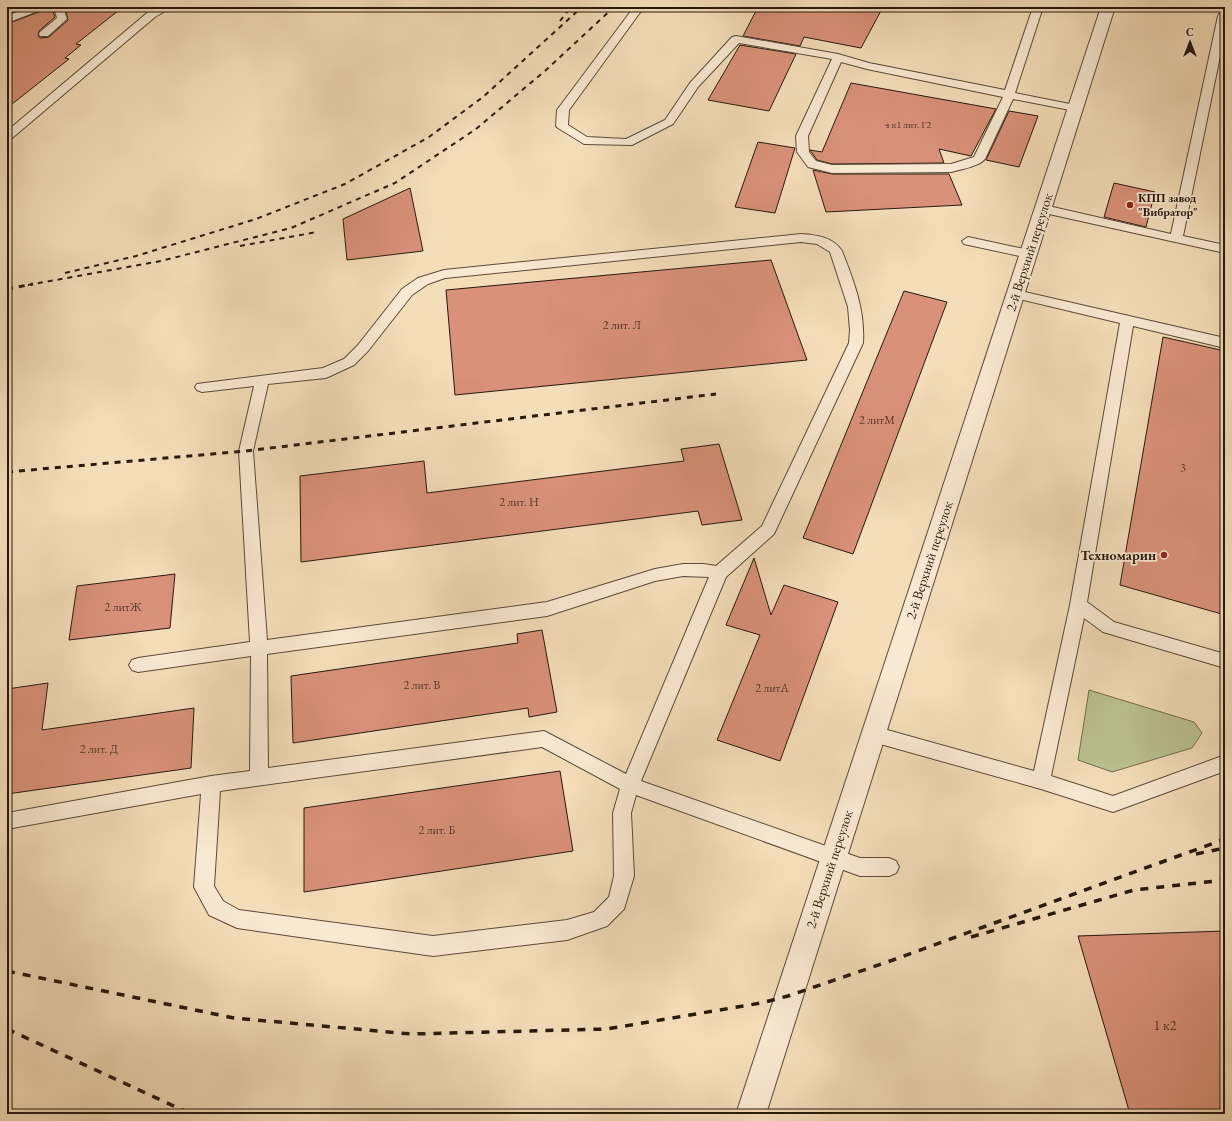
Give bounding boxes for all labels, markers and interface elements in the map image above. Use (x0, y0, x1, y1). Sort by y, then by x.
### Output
north arrow (1170, 22, 1210, 62)
text: С (1186, 25, 1194, 39)
house number: 4 к1 лит. Г2 (885, 118, 931, 131)
street label: 2-й Верхний переулок (1001, 190, 1057, 313)
place label: КПП завод "Вибратор" (1138, 190, 1198, 220)
marker: КПП завод "Вибратор" (1125, 200, 1135, 210)
house number: 2 лит. Л (603, 317, 642, 333)
house number: 2 литМ (859, 412, 895, 428)
house number: 3 (1180, 460, 1186, 476)
house number: 2 лит. Н (499, 494, 539, 510)
street label: 2-й Верхний переулок (901, 498, 957, 621)
place label: Техномарин (1080, 546, 1156, 564)
marker: Техномарин (1159, 550, 1169, 560)
house number: 2 литЖ (105, 599, 142, 615)
house number: 2 лит. В (404, 677, 440, 693)
house number: 2 литА (755, 680, 789, 696)
house number: 2 лит. Д (80, 741, 118, 757)
street label: 2-й Верхний переулок (801, 807, 857, 930)
house number: 2 лит. Б (419, 822, 455, 838)
house number: 1 к2 (1154, 1016, 1177, 1034)

